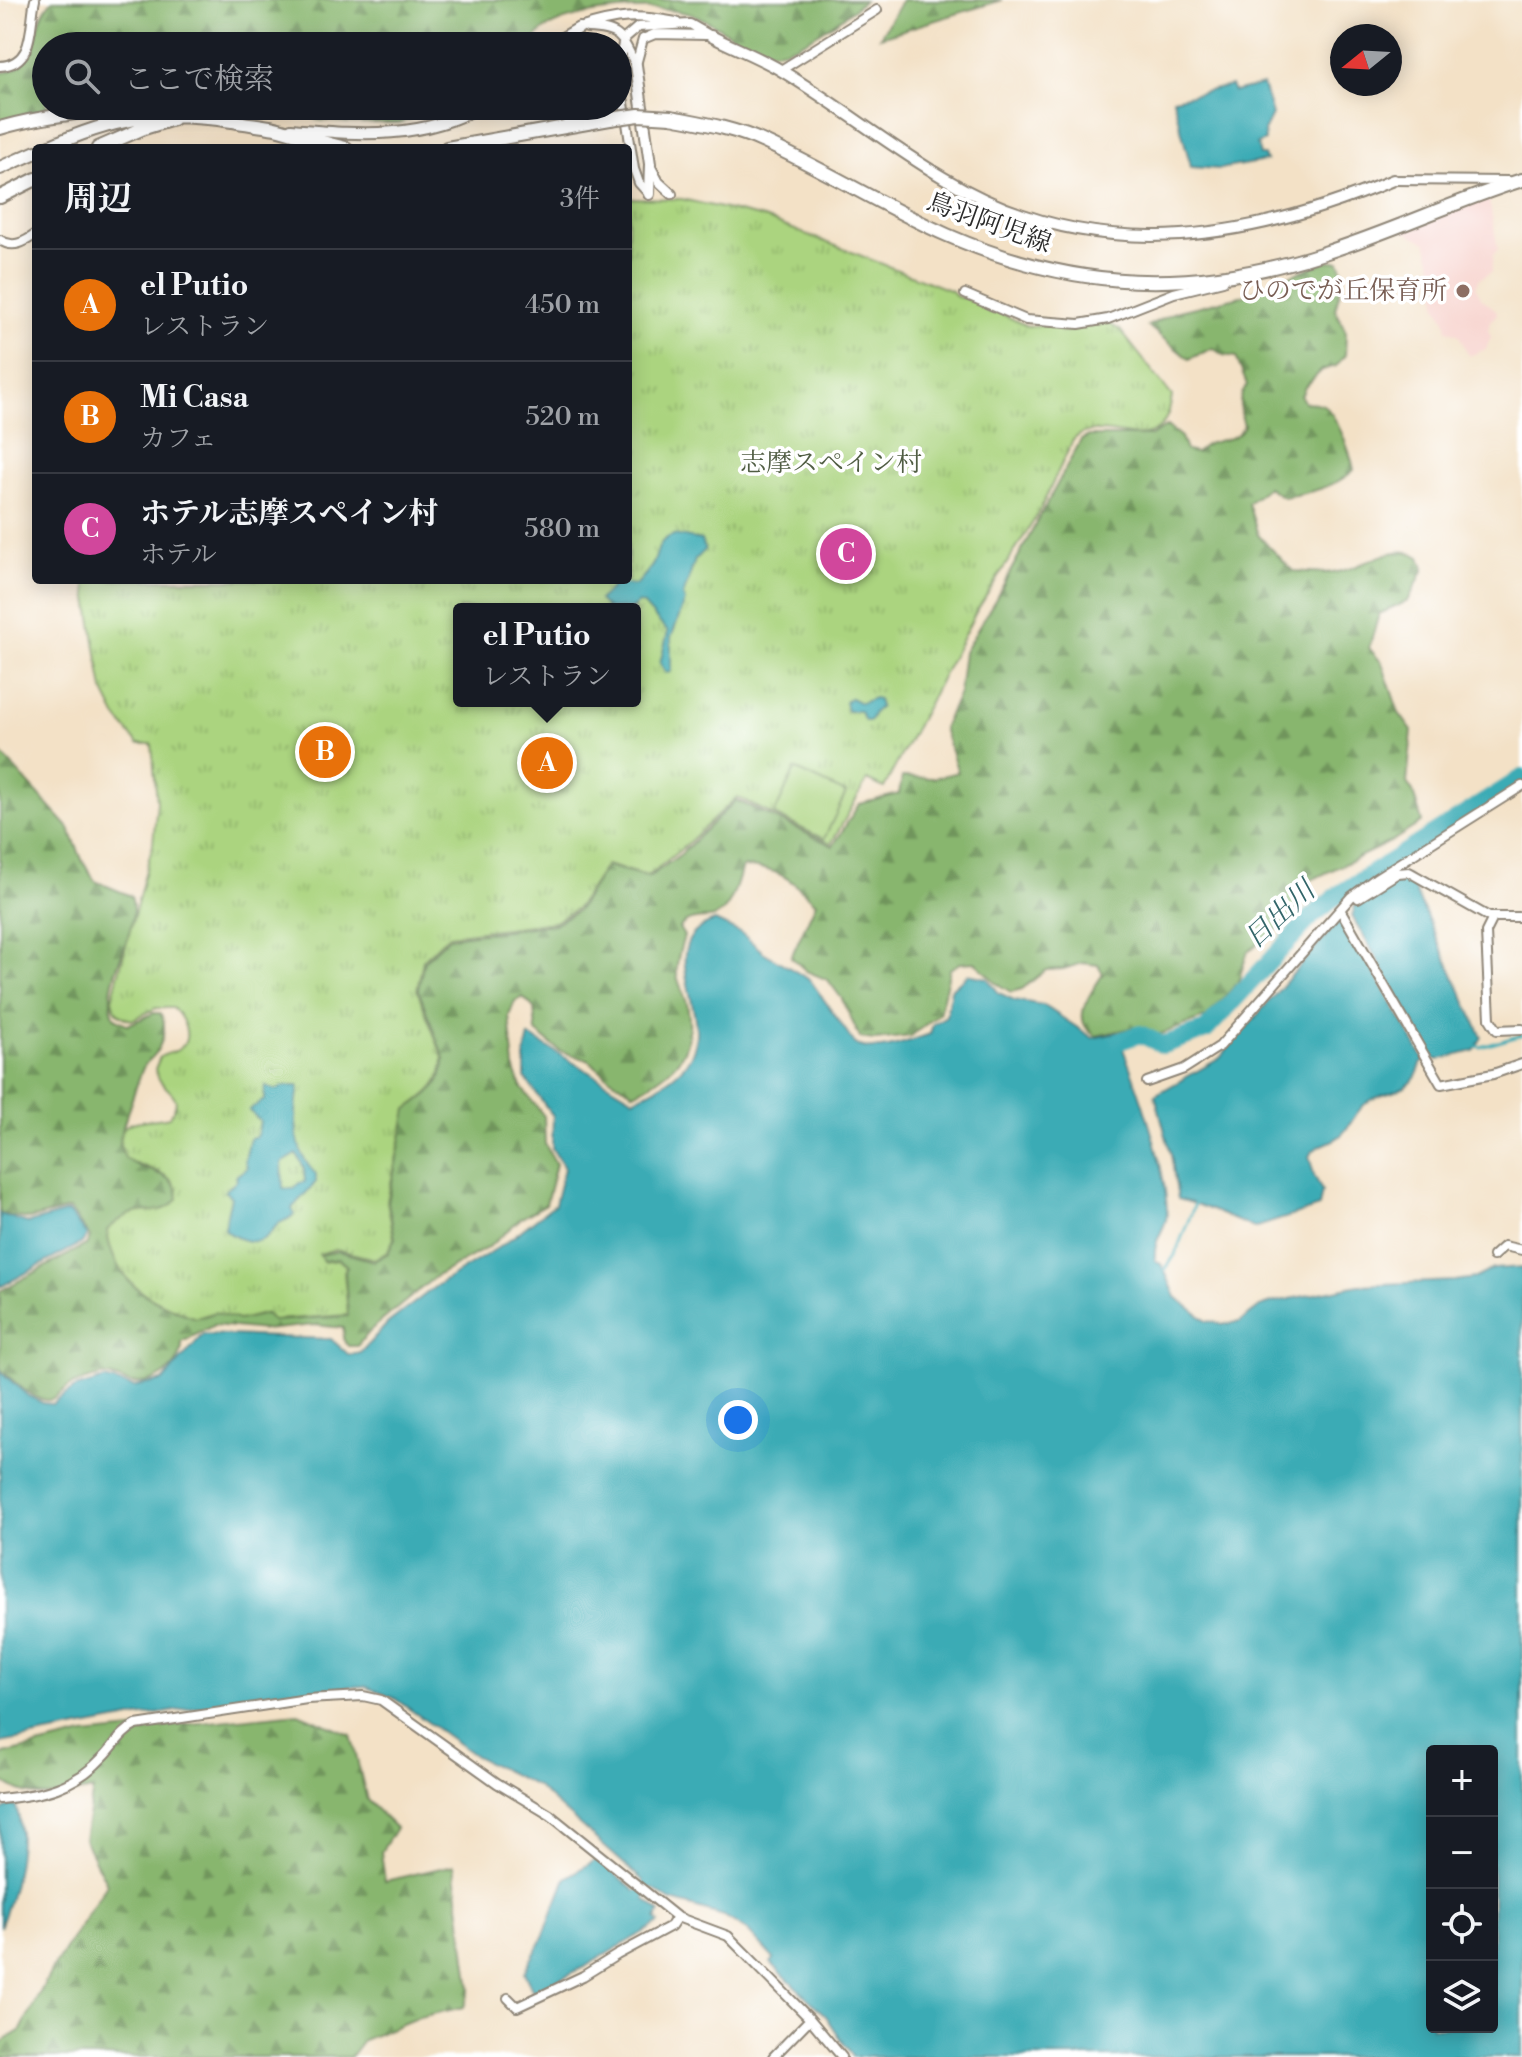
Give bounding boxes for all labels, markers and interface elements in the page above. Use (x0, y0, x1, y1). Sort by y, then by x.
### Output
north arrow (1330, 24, 1402, 96)
search box (32, 32, 632, 120)
icon: search (60, 54, 104, 98)
text: ここで検索 (124, 61, 274, 99)
text: 周辺 (64, 179, 132, 221)
text: 3件 (560, 183, 600, 215)
street label: 鳥羽阿児線 (922, 186, 1056, 260)
text: el Putio (140, 267, 248, 305)
place label: ひのでが丘保育所 (1239, 275, 1447, 307)
marker: ひのでが丘保育所 (1454, 282, 1472, 300)
text: A (81, 289, 99, 321)
text: 450 m (525, 289, 600, 321)
text: レストラン (140, 311, 269, 343)
text: Mi Casa (140, 379, 249, 417)
text: B (80, 401, 100, 433)
text: 520 m (525, 401, 600, 433)
text: カフェ (140, 423, 217, 455)
park label: 志摩スペイン村 (740, 447, 922, 479)
text: ホテル志摩スペイン村 (140, 495, 439, 533)
text: C (81, 513, 99, 545)
text: 580 m (524, 513, 600, 545)
pin: C (820, 524, 872, 584)
text: ホテル (140, 539, 217, 571)
popup (453, 603, 641, 707)
text: el Putio (482, 617, 591, 655)
text: レストラン (482, 661, 612, 693)
pin: B (299, 722, 351, 782)
pin: A (521, 733, 573, 793)
water label: 日出川 (1237, 872, 1325, 956)
your location (718, 1400, 758, 1440)
map controls (1426, 1745, 1498, 2033)
button: + (1426, 1745, 1498, 1817)
button: − (1426, 1817, 1498, 1889)
button: locate (1426, 1889, 1498, 1961)
button: layers (1426, 1961, 1498, 2033)

